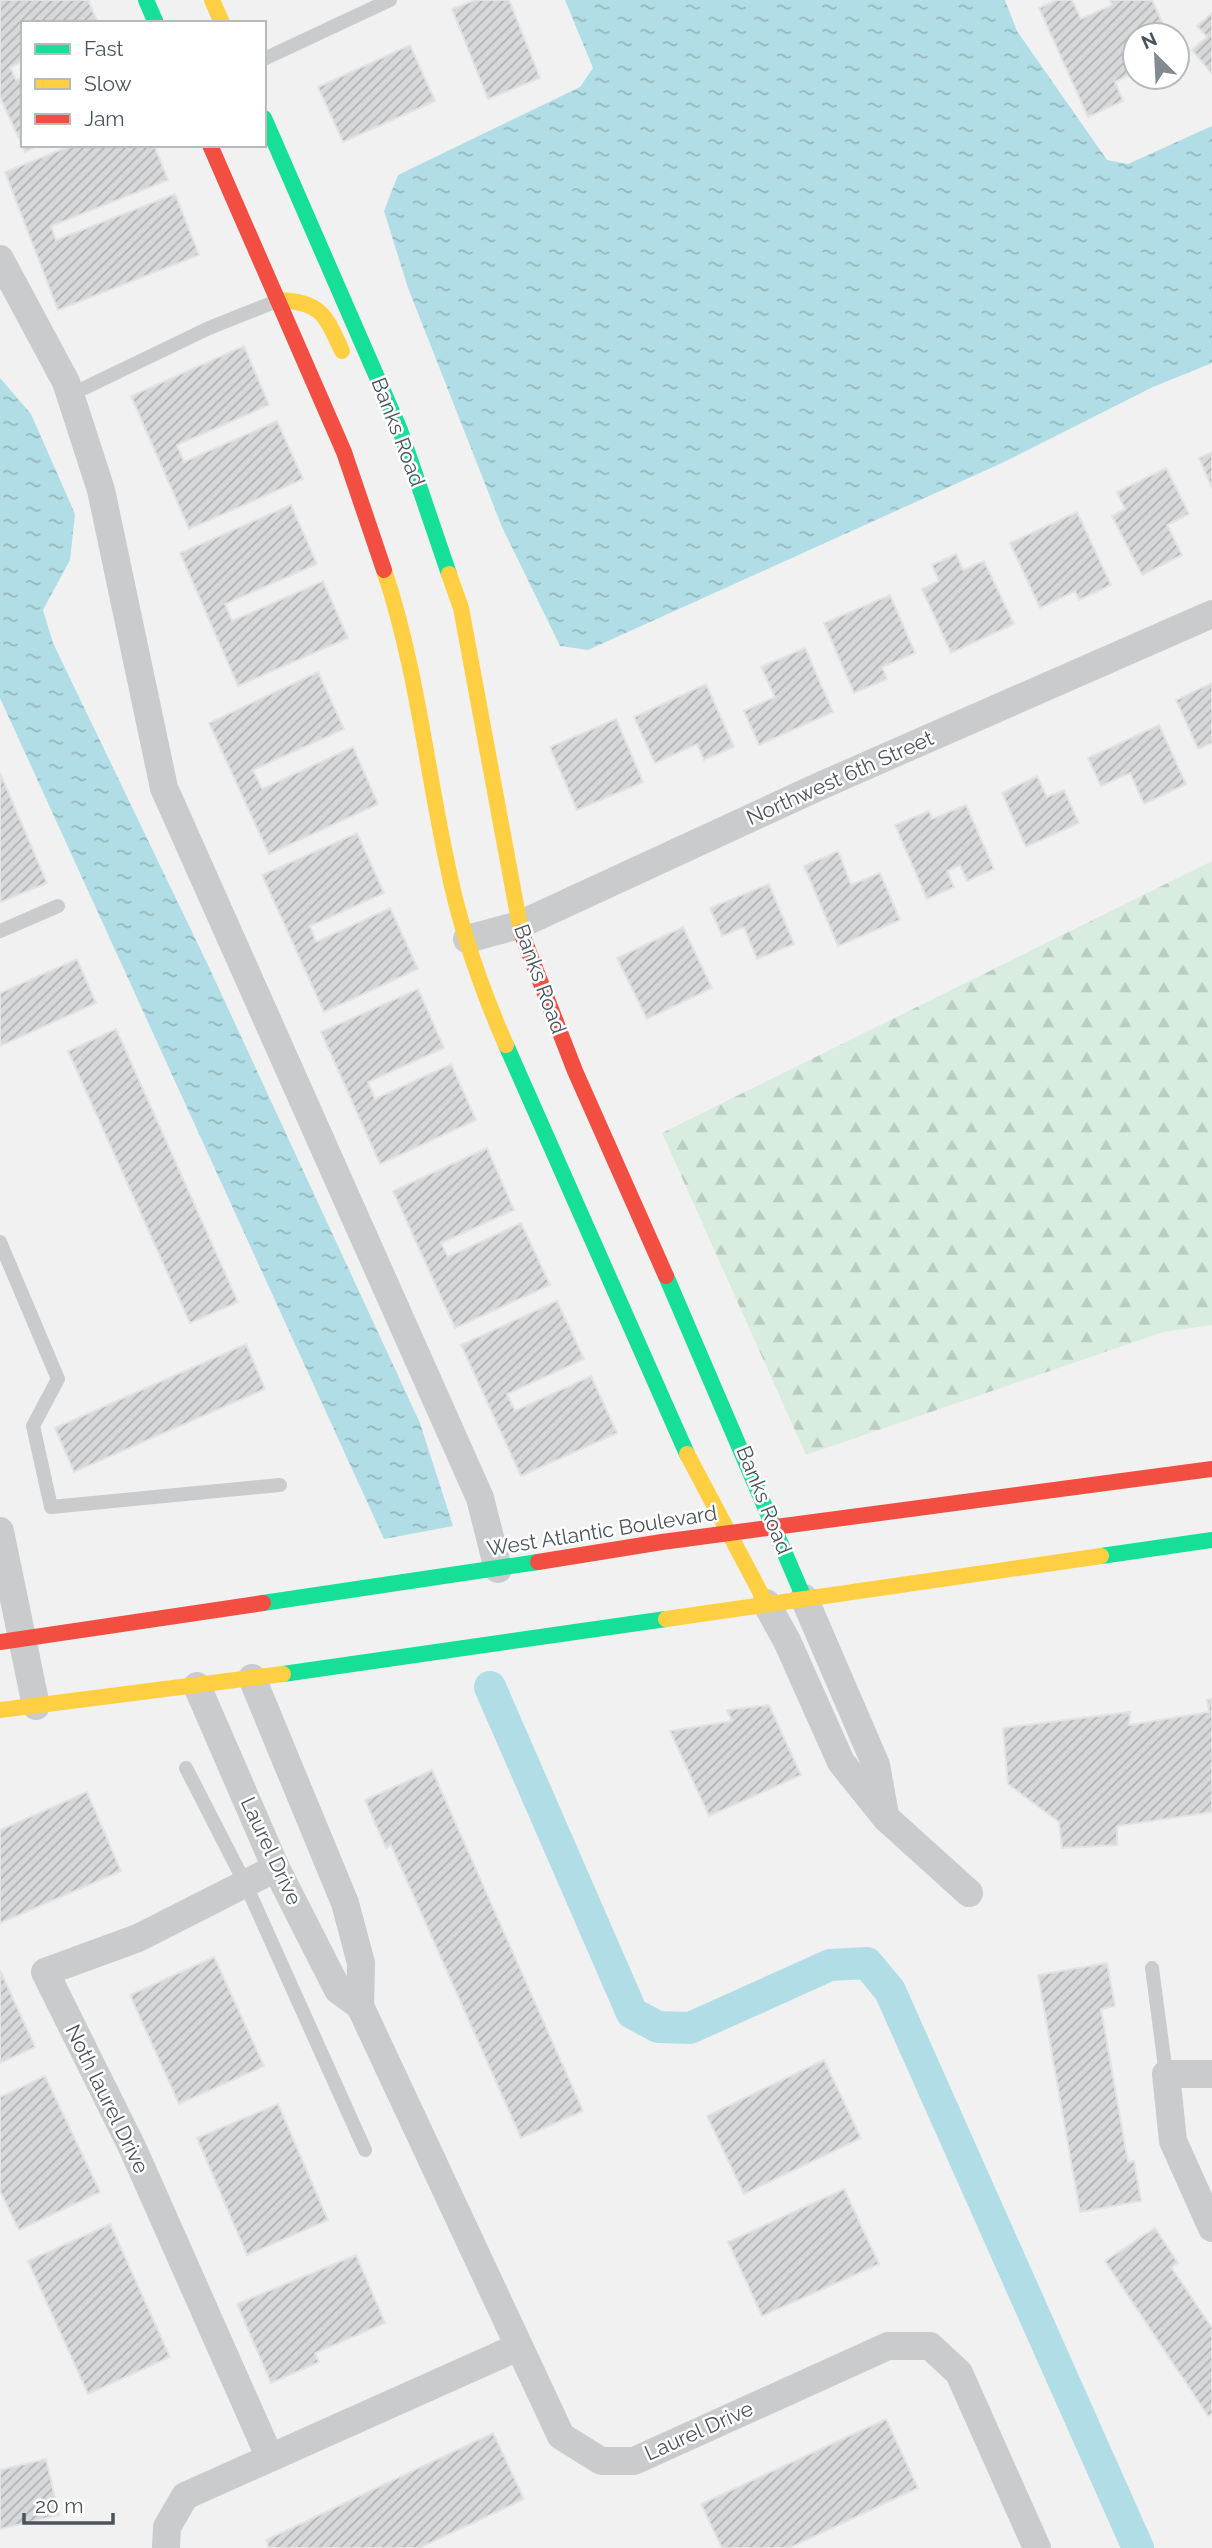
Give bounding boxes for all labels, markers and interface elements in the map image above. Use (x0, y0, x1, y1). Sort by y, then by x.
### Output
legend (21, 21, 266, 147)
north arrow (1121, 21, 1191, 91)
text: N (1138, 27, 1160, 53)
text: Fast (84, 36, 124, 61)
text: Slow (84, 71, 132, 96)
text: Jam (84, 106, 125, 131)
street label: Banks Road (366, 374, 431, 490)
street label: Northwest 6th Street (742, 725, 937, 830)
street label: Banks Road (509, 921, 572, 1037)
street label: Banks Road (731, 1442, 798, 1558)
street label: West Atlantic Boulevard (485, 1500, 719, 1561)
street label: Laurel Drive (236, 1793, 307, 1909)
street label: Noth laurel Drive (61, 2020, 154, 2177)
street label: Laurel Drive (641, 2396, 757, 2466)
scale bar (24, 2482, 114, 2526)
text: 20 m (35, 2493, 83, 2518)

